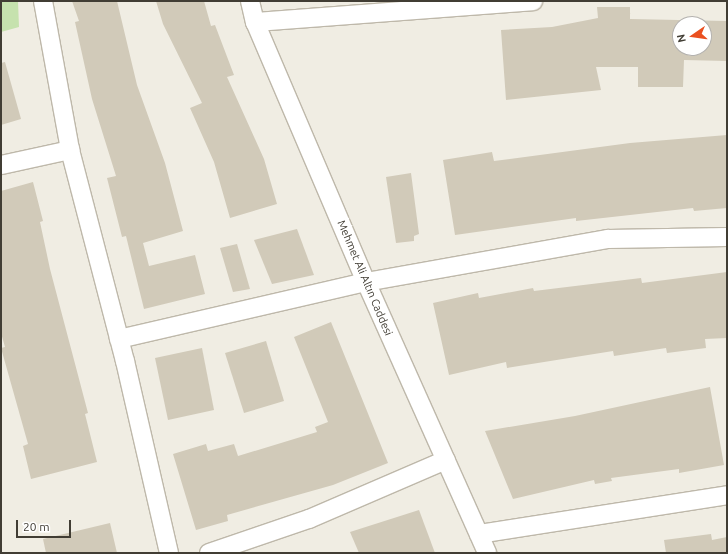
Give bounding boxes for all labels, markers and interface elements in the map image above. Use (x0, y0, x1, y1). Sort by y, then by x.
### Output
north arrow (672, 16, 712, 56)
text: N (675, 33, 688, 44)
street label: Mehmet Ali Altın Caddesi (335, 218, 395, 338)
scale bar (18, 512, 73, 538)
text: 20 m (23, 520, 50, 533)

